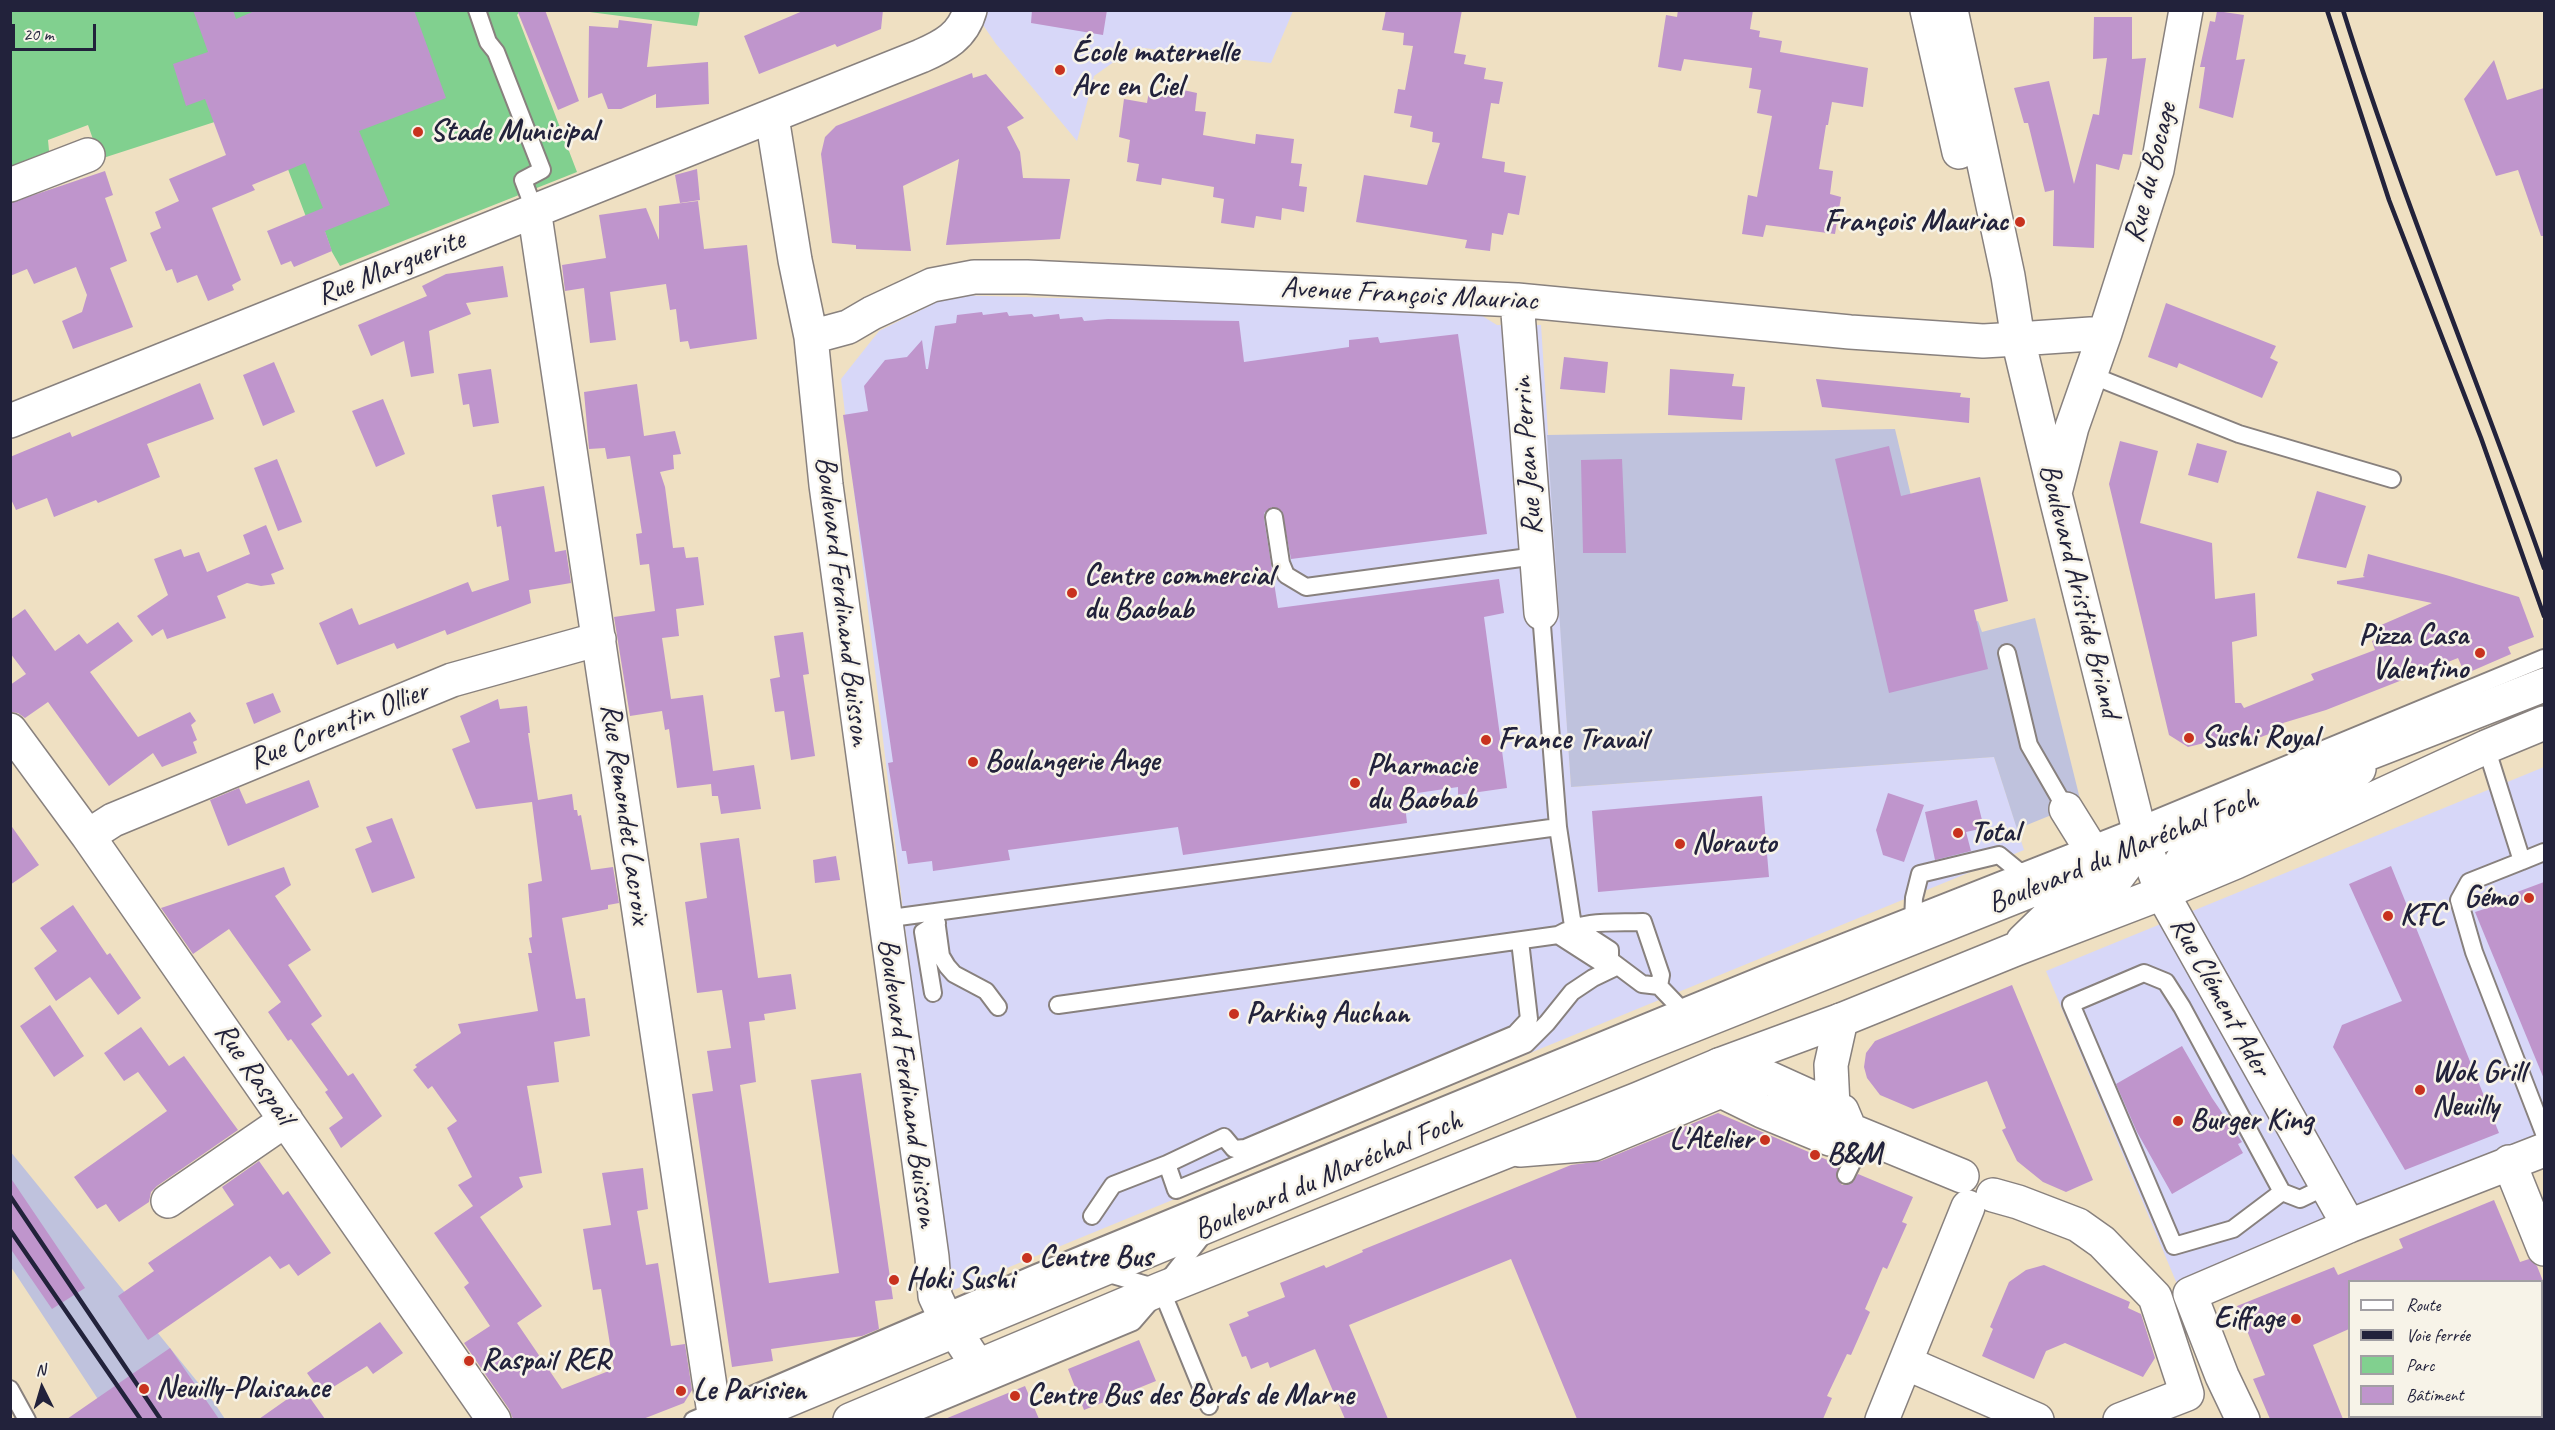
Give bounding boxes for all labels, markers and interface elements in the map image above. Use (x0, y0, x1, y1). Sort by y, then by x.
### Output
scale bar (15, 12, 99, 50)
text: 20 m (23, 23, 54, 45)
place label: École maternelle Arc en Ciel (1072, 35, 1239, 106)
marker: École maternelle Arc en Ciel (1053, 63, 1067, 77)
street label: Rue du Bocage (2116, 100, 2186, 246)
place label: Stade Municipal (430, 114, 597, 150)
marker: Stade Municipal (411, 125, 425, 139)
place label: François Mauriac (1824, 204, 2008, 240)
marker: François Mauriac (2013, 215, 2027, 229)
street label: Rue Marguerite (312, 222, 470, 314)
street label: Avenue François Mauriac (1280, 270, 1538, 320)
street label: Rue Jean Perrin (1505, 376, 1551, 536)
street label: Boulevard Ferdinand Buisson (806, 454, 878, 748)
street label: Boulevard Aristide Briand (2030, 460, 2128, 722)
place label: Centre commercial du Baobab (1084, 558, 1274, 628)
marker: Centre commercial du Baobab (1065, 586, 1079, 600)
place label: Pizza Casa Valentino (2359, 618, 2468, 688)
marker: Pizza Casa Valentino (2473, 646, 2487, 660)
street label: Rue Corentin Ollier (244, 674, 434, 778)
street label: Rue Remondet Lacroix (592, 701, 658, 927)
place label: Sushi Royal (2201, 720, 2318, 756)
place label: France Travail (1498, 722, 1647, 758)
marker: Sushi Royal (2182, 731, 2196, 745)
marker: France Travail (1479, 733, 1493, 747)
place label: Boulangerie Ange (985, 744, 1159, 780)
place label: Pharmacie du Baobab (1367, 748, 1476, 819)
marker: Boulangerie Ange (966, 755, 980, 769)
marker: Pharmacie du Baobab (1348, 776, 1362, 790)
street label: Boulevard du Maréchal Foch (1983, 781, 2263, 923)
place label: Total (1970, 815, 2019, 851)
place label: Norauto (1692, 826, 1776, 862)
marker: Total (1951, 826, 1965, 840)
marker: Norauto (1673, 837, 1687, 851)
place label: Gémo (2464, 880, 2517, 916)
marker: Gémo (2522, 891, 2536, 905)
place label: KFC (2400, 898, 2445, 934)
marker: KFC (2381, 909, 2395, 923)
street label: Rue Clément Ader (2161, 911, 2279, 1083)
street label: Boulevard Ferdinand Buisson (869, 936, 945, 1230)
place label: Parking Auchan (1246, 996, 1409, 1032)
marker: Parking Auchan (1227, 1007, 1241, 1021)
street label: Rue Raspail (206, 1016, 302, 1132)
place label: Wok Grill Neuilly (2432, 1055, 2525, 1126)
marker: Wok Grill Neuilly (2413, 1083, 2427, 1097)
street label: Boulevard du Maréchal Foch (1189, 1103, 1467, 1249)
place label: Burger King (2190, 1103, 2313, 1139)
marker: Burger King (2171, 1114, 2185, 1128)
place label: L'Atelier (1669, 1122, 1753, 1158)
marker: L'Atelier (1758, 1133, 1772, 1147)
place label: B&M (1827, 1137, 1881, 1173)
marker: B&M (1808, 1148, 1822, 1162)
place label: Centre Bus (1039, 1240, 1152, 1276)
marker: Centre Bus (1020, 1251, 1034, 1265)
place label: Hoki Sushi (906, 1262, 1014, 1298)
marker: Hoki Sushi (887, 1273, 901, 1287)
legend (2348, 1280, 2543, 1418)
text: Route (2406, 1294, 2440, 1316)
place label: Eiffage (2214, 1301, 2284, 1337)
marker: Eiffage (2289, 1312, 2303, 1326)
text: Voie ferrée (2406, 1324, 2470, 1346)
place label: Raspail RER (481, 1343, 610, 1379)
marker: Raspail RER (462, 1354, 476, 1368)
text: Parc (2406, 1354, 2434, 1376)
north arrow (12, 1358, 72, 1418)
text: N (35, 1360, 46, 1380)
place label: Neuilly-Plaisance (156, 1371, 329, 1407)
place label: Le Parisien (693, 1373, 806, 1409)
place label: Centre Bus des Bords de Marne (1027, 1378, 1354, 1414)
marker: Neuilly-Plaisance (137, 1382, 151, 1396)
marker: Le Parisien (674, 1384, 688, 1398)
text: Bâtiment (2406, 1384, 2464, 1406)
marker: Centre Bus des Bords de Marne (1008, 1389, 1022, 1403)

